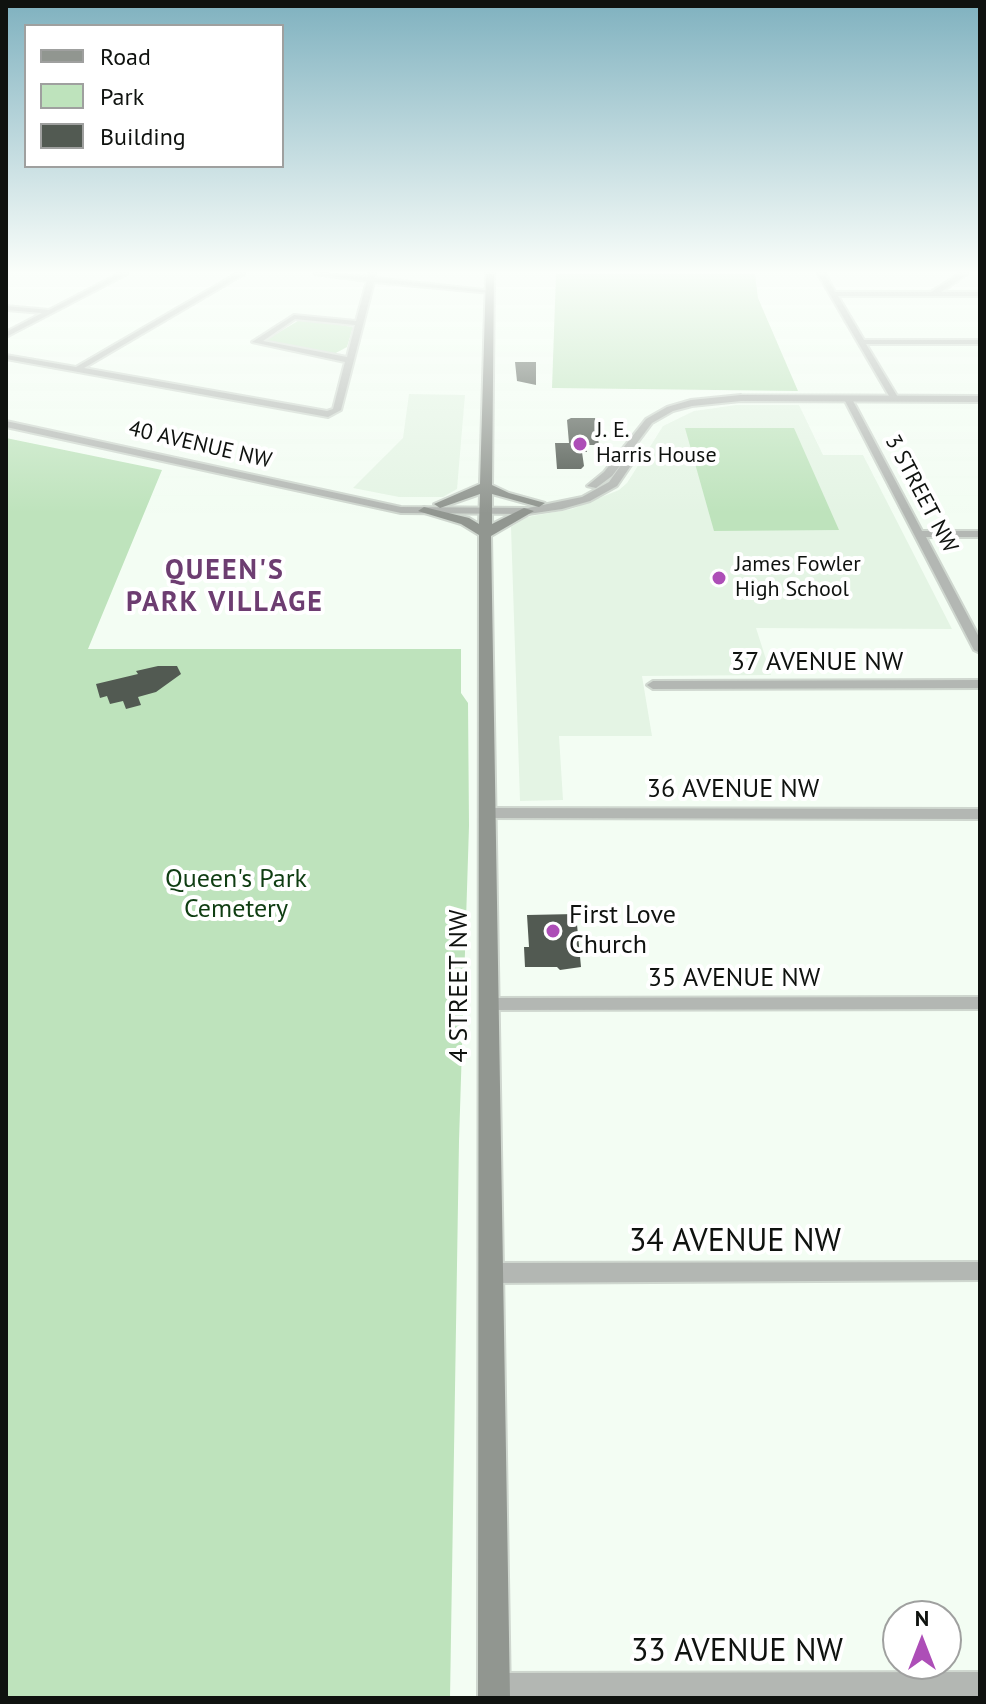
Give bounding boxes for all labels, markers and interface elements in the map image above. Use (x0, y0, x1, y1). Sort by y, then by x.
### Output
legend (24, 24, 284, 168)
text: Road (100, 41, 151, 72)
text: Park (100, 81, 144, 112)
text: Building (100, 121, 186, 152)
street label: 40 AVENUE NW (126, 416, 274, 474)
place label: J. E. Harris House (596, 418, 717, 470)
street label: 3 STREET NW (879, 431, 963, 557)
marker: J. E. Harris House (571, 435, 589, 453)
place label: James Fowler High School (735, 552, 861, 604)
district label: QUEEN'S PARK VILLAGE (126, 554, 324, 620)
marker: James Fowler High School (710, 569, 728, 587)
street label: 37 AVENUE NW (731, 647, 903, 679)
street label: 36 AVENUE NW (647, 774, 819, 806)
park label: Queen's Park Cemetery (165, 864, 307, 926)
place label: First Love Church (569, 900, 676, 962)
street label: 4 STREET NW (444, 909, 476, 1063)
marker: First Love Church (544, 922, 562, 940)
street label: 35 AVENUE NW (648, 963, 820, 995)
street label: 34 AVENUE NW (629, 1223, 841, 1261)
north arrow (882, 1600, 962, 1680)
text: N (915, 1604, 929, 1632)
street label: 33 AVENUE NW (631, 1633, 843, 1671)

